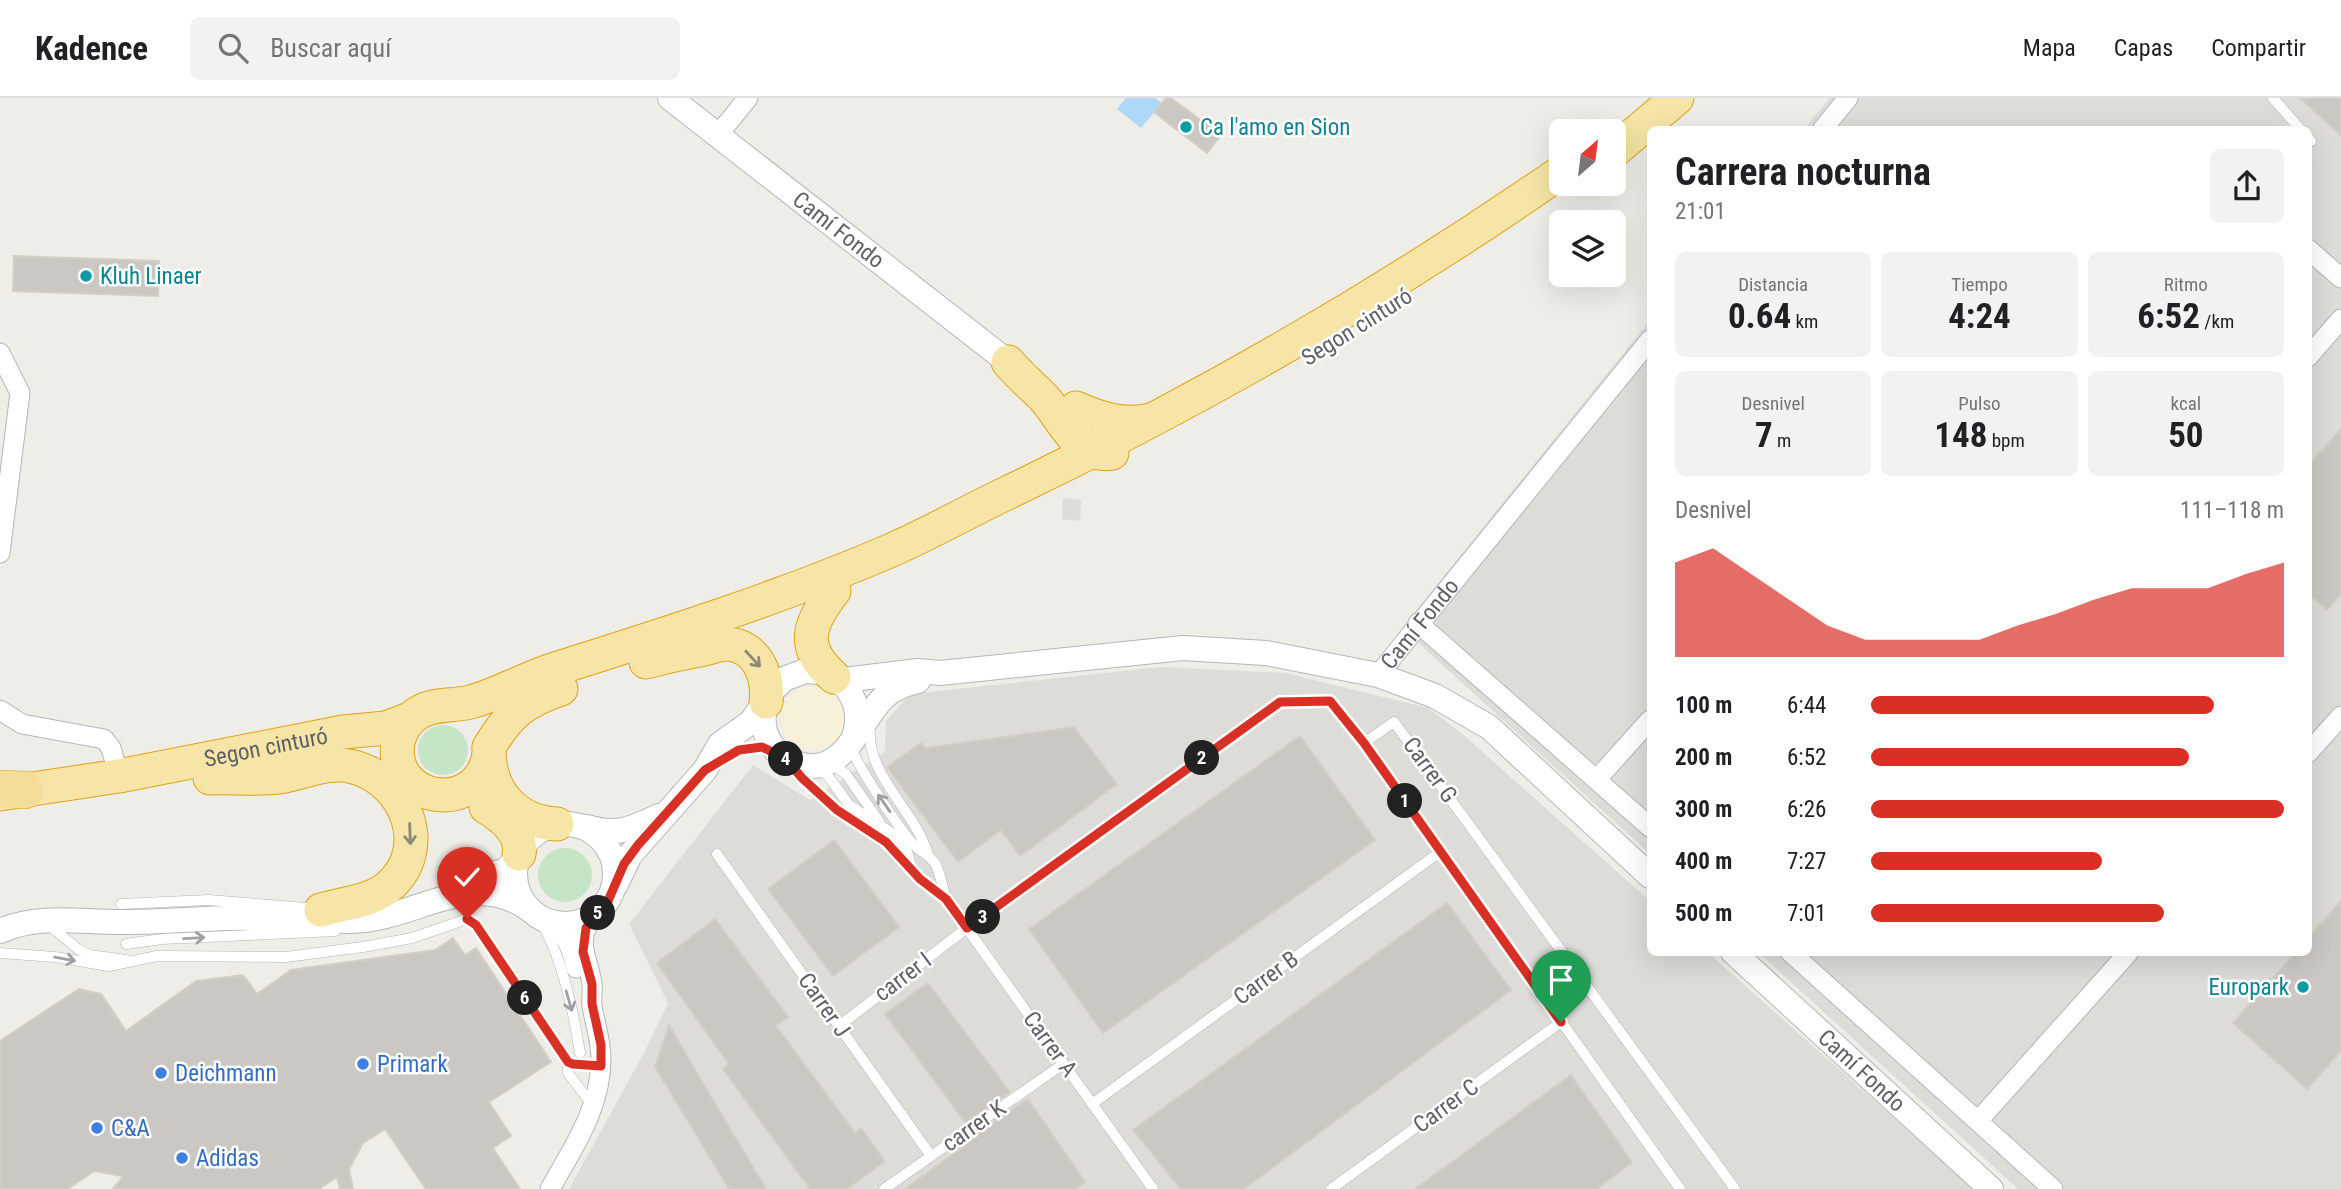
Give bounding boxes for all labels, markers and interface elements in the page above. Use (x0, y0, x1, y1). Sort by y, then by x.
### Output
search box (190, 17, 680, 80)
text: Kadence (35, 29, 148, 68)
icon: search (214, 29, 252, 67)
text: Buscar aquí (270, 33, 391, 63)
text: Mapa (2023, 34, 2076, 62)
text: Capas (2114, 34, 2173, 62)
text: Compartir (2211, 34, 2306, 62)
place label: Ca l'amo en Sion (1200, 114, 1350, 141)
marker: Ca l'amo en Sion (1178, 119, 1194, 135)
north arrow (1549, 119, 1626, 196)
map controls (1549, 119, 1626, 287)
button: share (2210, 149, 2284, 223)
text: Carrera nocturna (1675, 150, 1931, 194)
street label: Camí Fondo (788, 186, 890, 274)
text: 21:01 (1675, 198, 1726, 225)
button: layers (1549, 210, 1626, 287)
place label: Kluh Linaer (100, 263, 202, 290)
marker: Kluh Linaer (78, 268, 94, 284)
text: Distancia (1738, 273, 1808, 296)
text: Tiempo (1951, 273, 2008, 296)
text: Ritmo (2164, 273, 2208, 296)
street label: Segon cinturó (1297, 282, 1417, 372)
text: 0.64 (1728, 296, 1791, 337)
text: 4:24 (1948, 296, 2011, 337)
text: 6:52 (2137, 296, 2200, 337)
text: km (1791, 310, 1818, 333)
text: /km (2200, 310, 2234, 333)
text: Desnivel (1742, 392, 1805, 415)
text: Pulso (1958, 392, 2001, 415)
text: kcal (2171, 392, 2201, 415)
text: 7 (1755, 415, 1773, 456)
text: 148 (1934, 415, 1987, 456)
text: 50 (2168, 415, 2204, 456)
text: m (1773, 429, 1791, 452)
text: bpm (1987, 429, 2025, 452)
text: Desnivel (1675, 497, 1752, 524)
text: 111–118 m (2180, 497, 2284, 524)
street label: Camí Fondo (1375, 573, 1464, 674)
one-way arrow (745, 650, 762, 667)
text: 100 m (1675, 692, 1732, 719)
text: 6:44 (1787, 692, 1826, 719)
street label: Segon cinturó (202, 722, 330, 772)
street label: Carrer G (1397, 732, 1463, 808)
pin: 2 (1184, 740, 1220, 776)
pin: 4 (768, 742, 804, 776)
text: 200 m (1675, 744, 1732, 771)
text: 6:52 (1787, 744, 1826, 771)
text: 2 (1197, 746, 1206, 769)
text: 4 (781, 747, 790, 770)
pin: 1 (1388, 784, 1422, 818)
text: 1 (1400, 789, 1409, 812)
one-way arrow (877, 794, 891, 813)
text: 300 m (1675, 796, 1732, 823)
text: 6:26 (1787, 796, 1826, 823)
one-way arrow (404, 822, 417, 845)
pin (437, 847, 497, 919)
text: 400 m (1675, 848, 1732, 875)
text: 7:27 (1787, 848, 1826, 875)
icon: check (448, 858, 486, 896)
pin: 5 (580, 896, 616, 930)
pin: 3 (965, 900, 1000, 934)
text: 500 m (1675, 900, 1732, 927)
text: 7:01 (1787, 900, 1826, 927)
text: 5 (593, 901, 602, 924)
text: 3 (978, 905, 987, 928)
one-way arrow (182, 932, 205, 945)
street label: Carrer B (1228, 945, 1304, 1011)
street label: carrer I (869, 947, 937, 1007)
pin (1531, 950, 1591, 1022)
one-way arrow (54, 952, 76, 966)
icon: arrive (1542, 961, 1580, 999)
street label: Carrer J (792, 968, 856, 1042)
place label: Europark (2209, 974, 2290, 1001)
marker: Europark (2295, 979, 2311, 995)
pin: 6 (508, 981, 542, 1016)
text: 6 (520, 986, 529, 1009)
one-way arrow (563, 990, 576, 1012)
street label: Carrer A (1017, 1006, 1083, 1082)
street label: Camí Fondo (1813, 1024, 1911, 1117)
place label: Primark (377, 1051, 448, 1078)
marker: Primark (355, 1056, 371, 1072)
place label: Deichmann (175, 1060, 277, 1087)
marker: Deichmann (153, 1065, 169, 1081)
street label: Carrer C (1408, 1073, 1484, 1139)
street label: carrer K (937, 1094, 1011, 1157)
place label: C&A (111, 1115, 150, 1142)
marker: C&A (89, 1120, 105, 1136)
place label: Adidas (196, 1145, 259, 1172)
marker: Adidas (174, 1150, 190, 1166)

